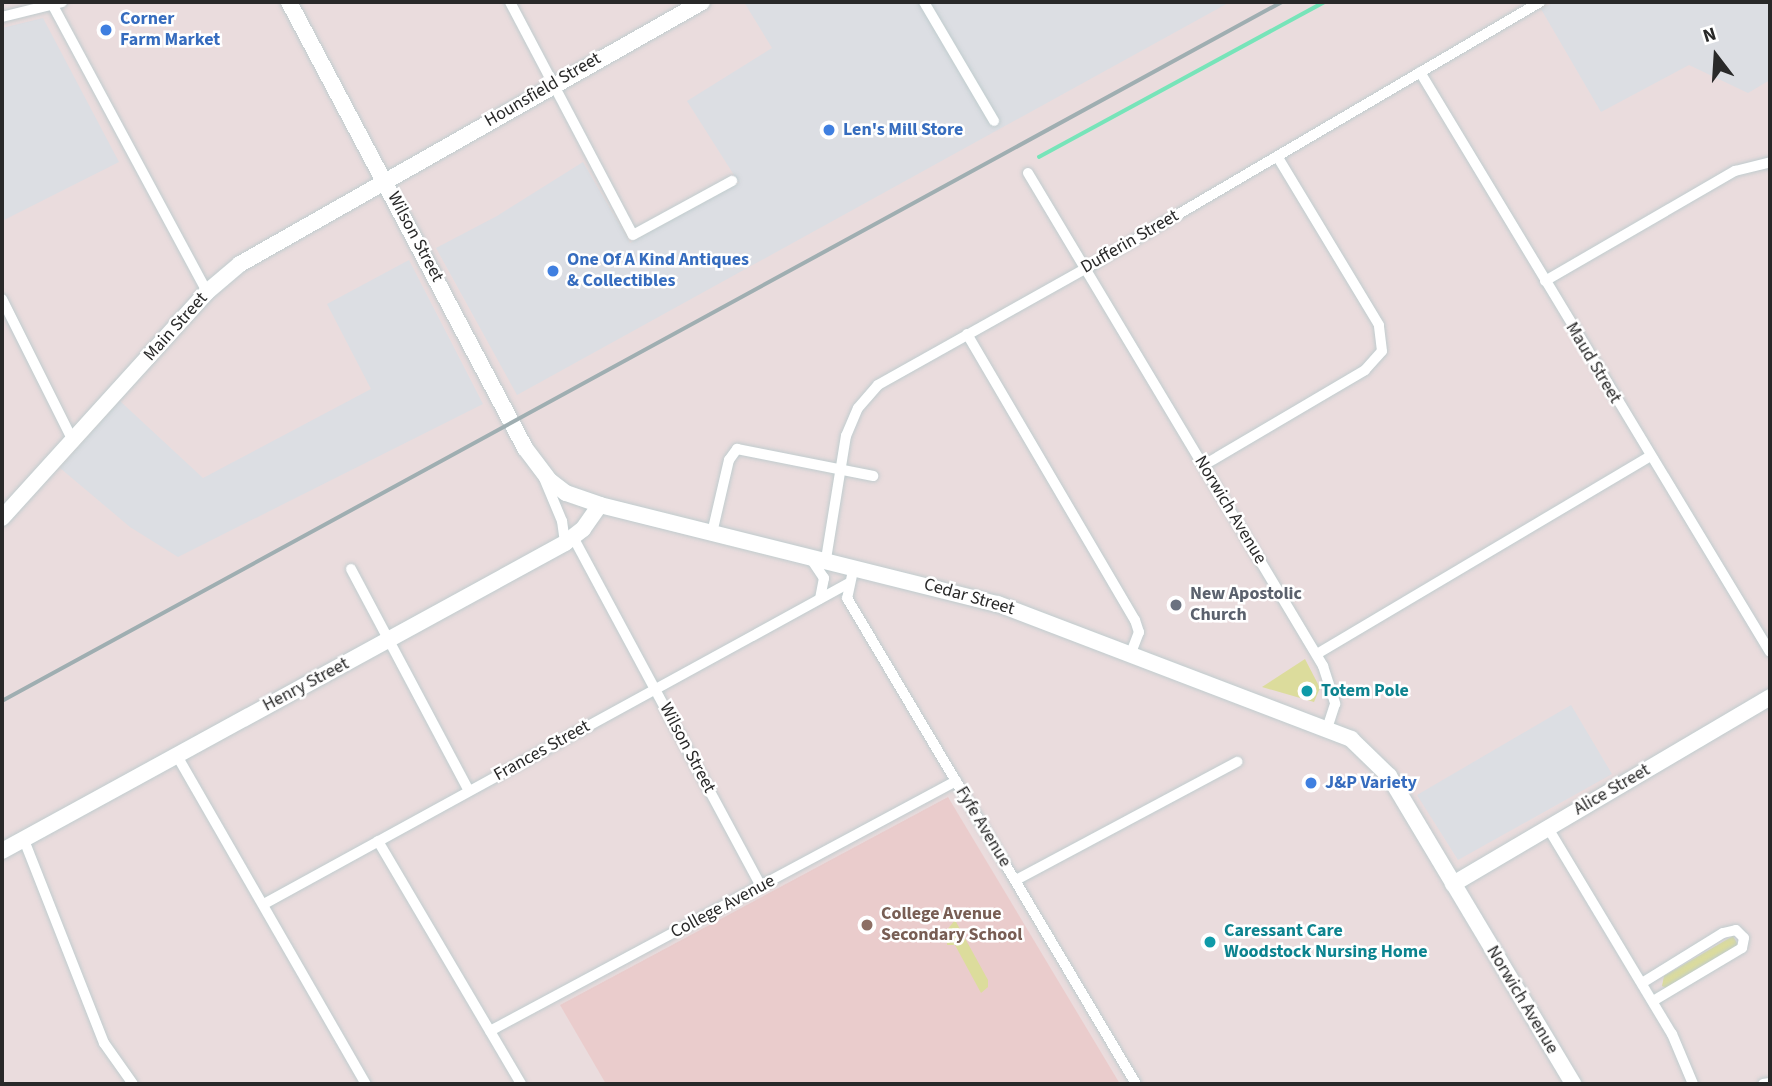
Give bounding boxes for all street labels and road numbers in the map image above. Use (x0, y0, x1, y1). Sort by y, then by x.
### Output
street label: Hounsfield Street (481, 48, 605, 132)
street label: Wilson Street (382, 188, 448, 286)
street label: Dufferin Street (1077, 205, 1183, 279)
street label: Main Street (139, 288, 213, 366)
street label: Maud Street (1560, 319, 1626, 407)
street label: Norwich Avenue (1189, 452, 1271, 568)
street label: Cedar Street (921, 574, 1017, 620)
street label: Henry Street (259, 653, 353, 717)
street label: Wilson Street (654, 699, 720, 797)
street label: Frances Street (490, 716, 594, 786)
street label: Alice Street (1570, 760, 1654, 820)
street label: Fyfe Avenue (951, 783, 1015, 871)
street label: College Avenue (667, 871, 779, 943)
street label: Norwich Avenue (1481, 942, 1563, 1058)

